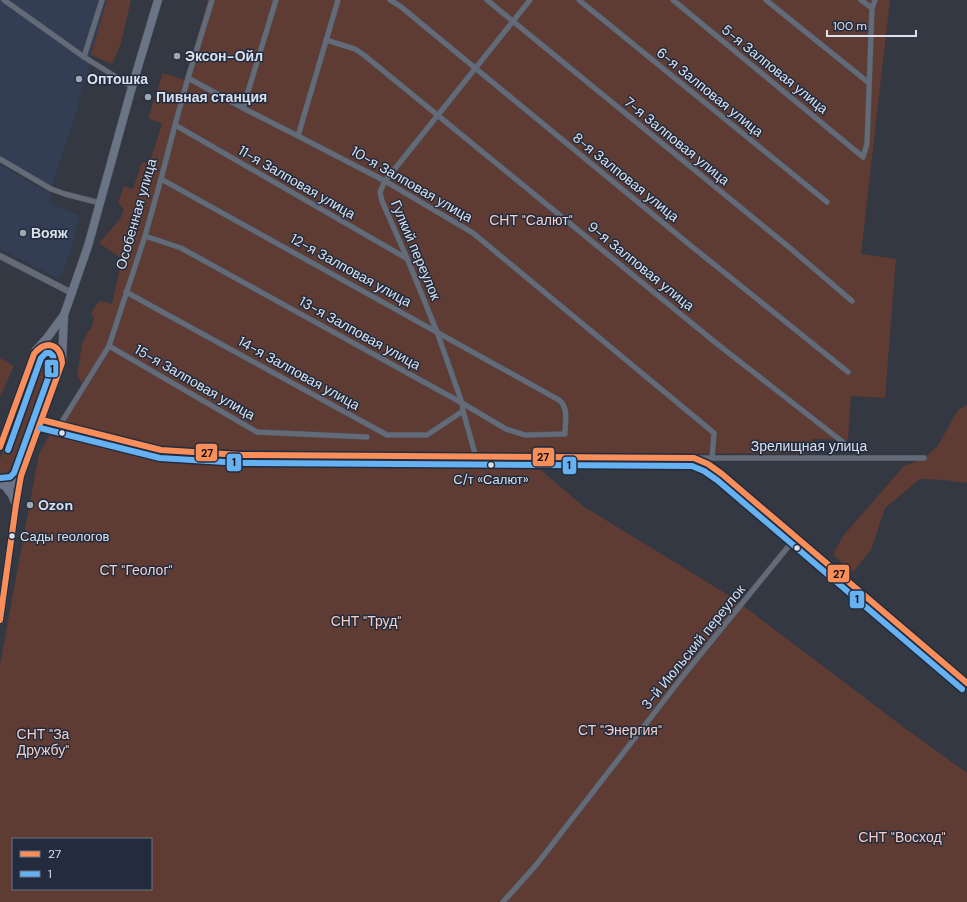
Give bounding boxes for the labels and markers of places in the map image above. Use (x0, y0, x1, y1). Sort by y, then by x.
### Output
place label: Эксон-Ойл (185, 47, 263, 65)
marker: Эксон-Ойл (172, 51, 182, 61)
place label: Оптошка (87, 70, 148, 88)
marker: Оптошка (74, 74, 84, 84)
place label: Пивная станция (156, 88, 267, 106)
marker: Пивная станция (143, 92, 153, 102)
place label: Вояж (31, 224, 69, 242)
marker: Вояж (18, 228, 28, 238)
unlabelled marker (57, 428, 67, 438)
marker: С/т «Салют» (486, 460, 496, 470)
place label: С/т «Салют» (453, 471, 529, 488)
place label: Ozon (38, 496, 73, 514)
marker: Ozon (25, 500, 35, 510)
place label: Сады геологов (20, 528, 109, 545)
marker: Сады геологов (7, 531, 17, 541)
unlabelled marker (792, 543, 802, 553)

